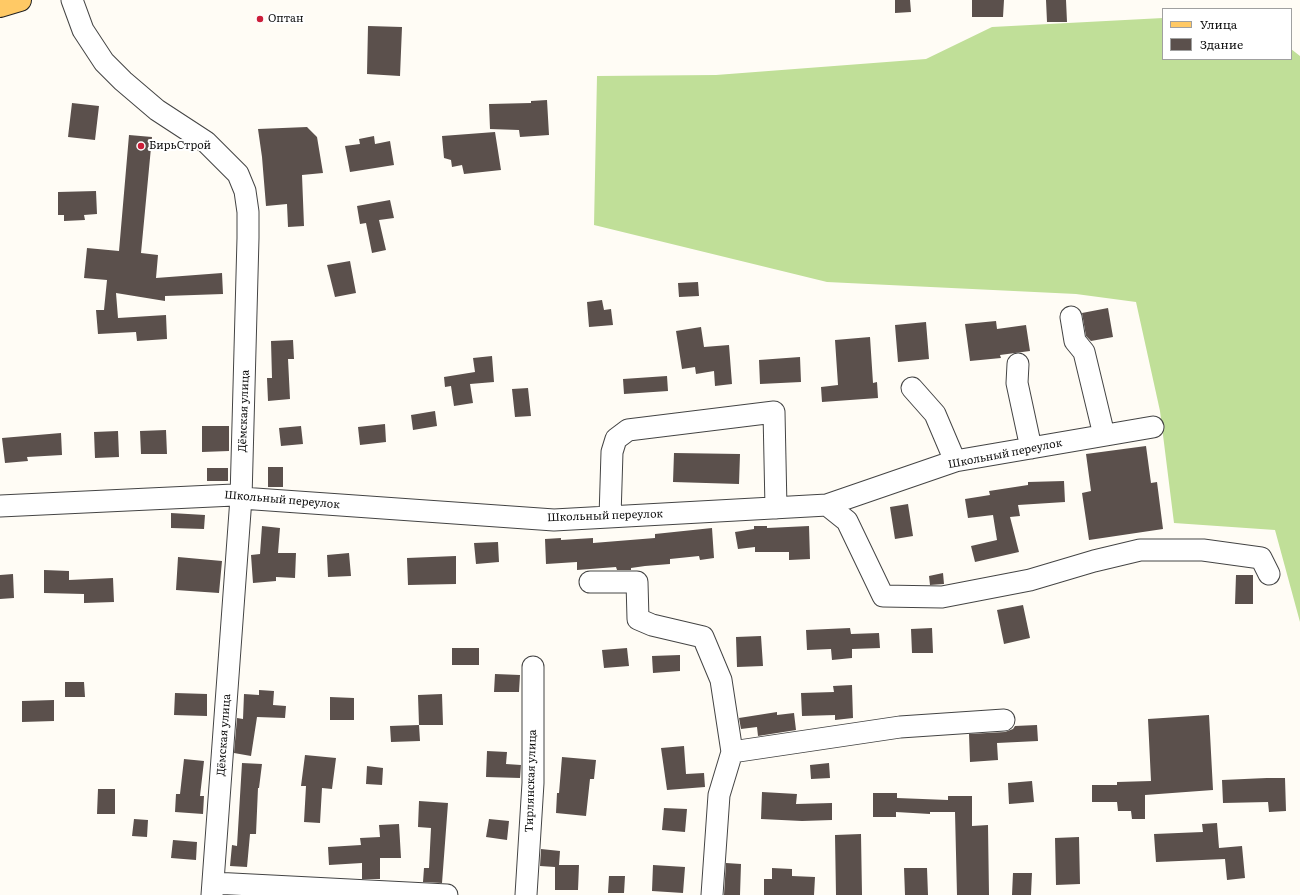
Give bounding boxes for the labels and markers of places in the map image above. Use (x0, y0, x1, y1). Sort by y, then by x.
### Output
place label: Оптан (268, 12, 304, 26)
marker: Оптан (255, 14, 265, 24)
place label: БирьСтрой (149, 139, 211, 153)
marker: БирьСтрой (136, 141, 146, 151)

